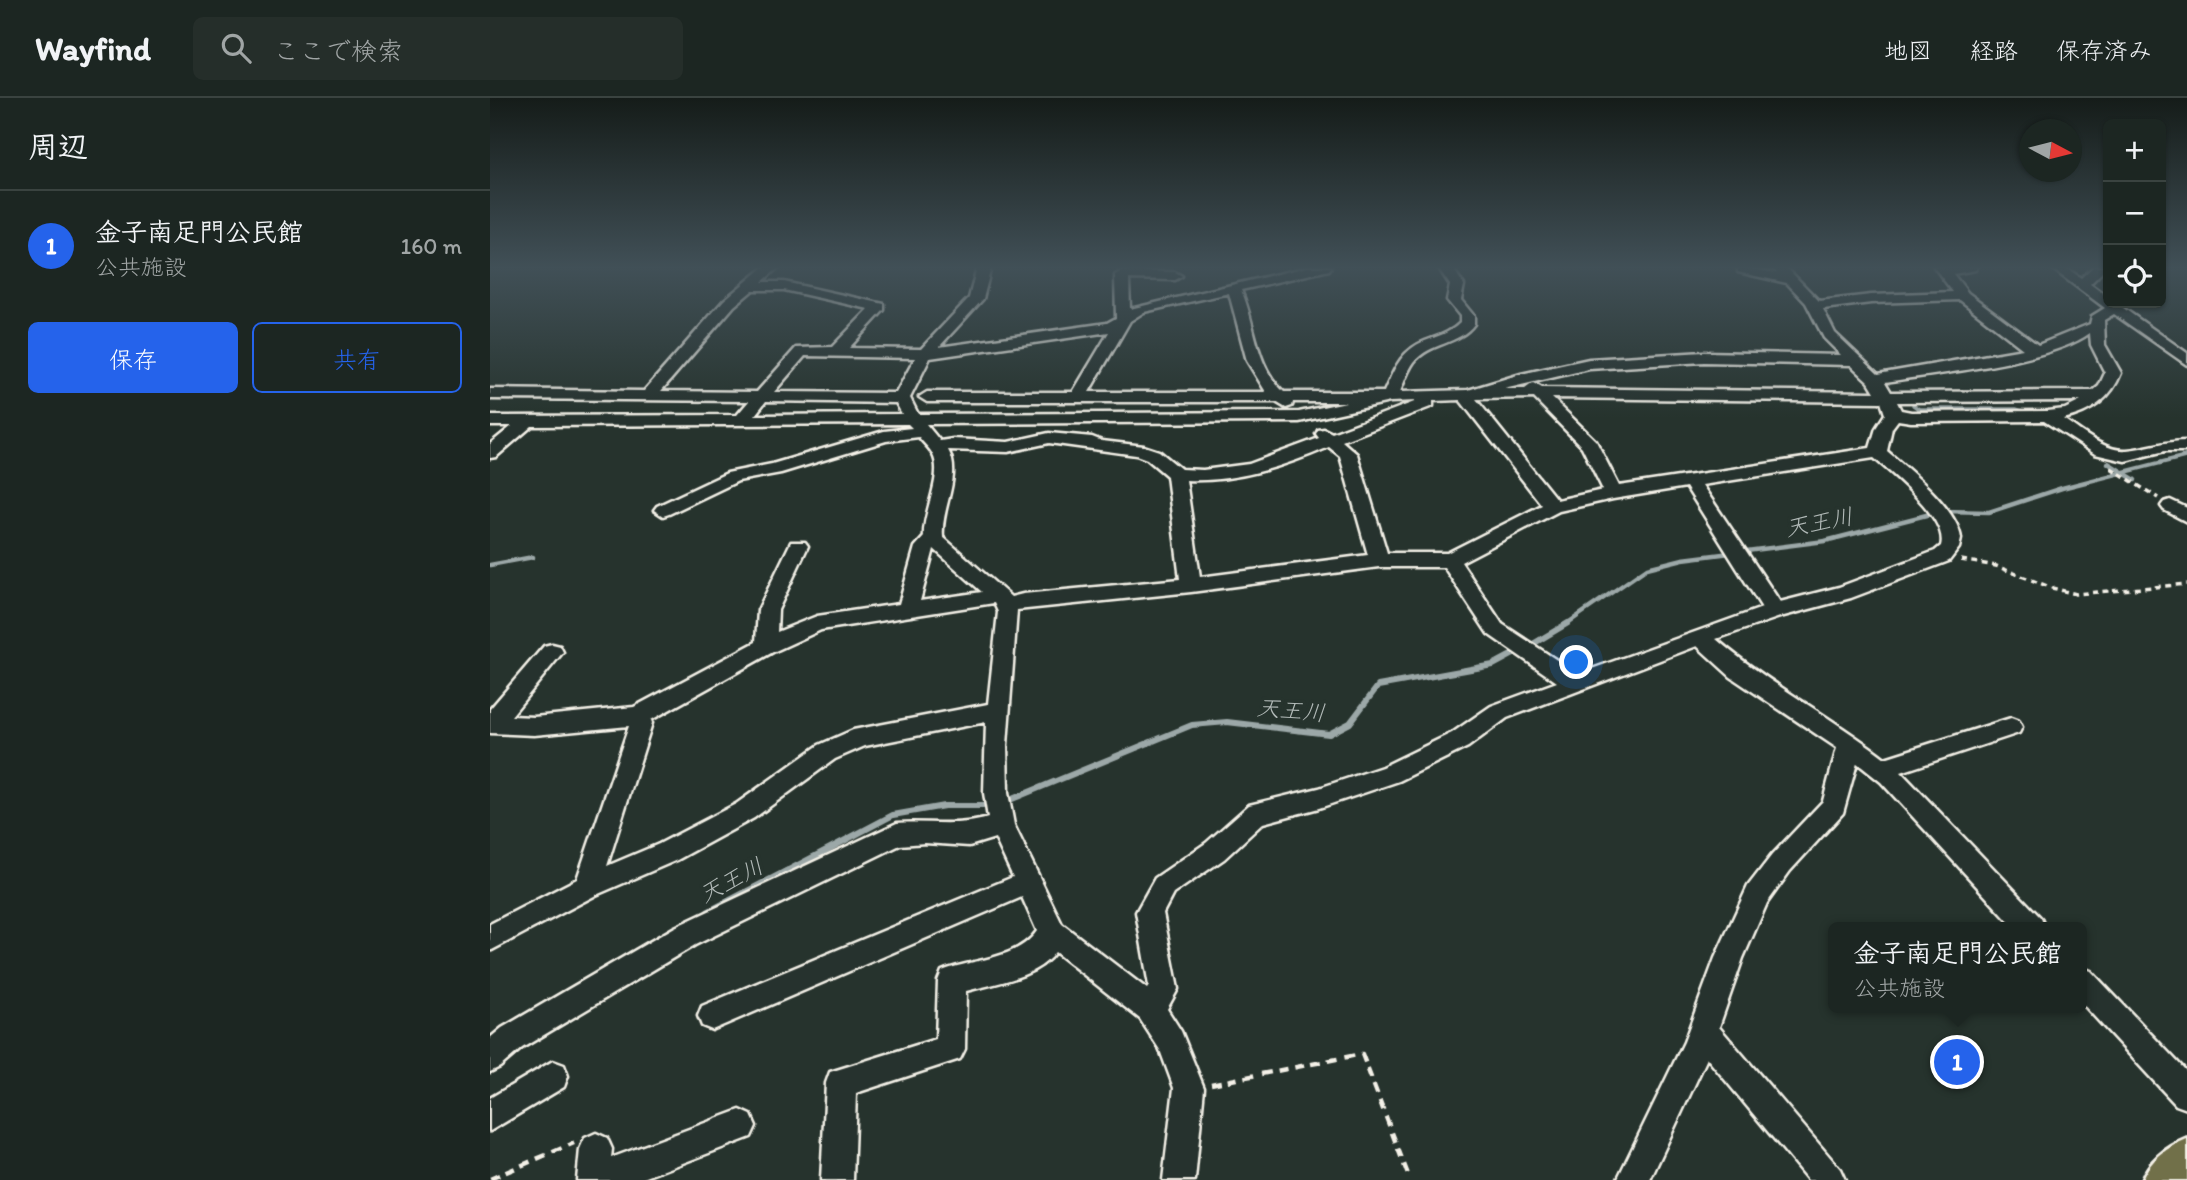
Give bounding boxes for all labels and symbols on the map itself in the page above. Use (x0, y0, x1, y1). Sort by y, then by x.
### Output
north arrow (2019, 119, 2082, 182)
water label: 天王川 (1782, 502, 1856, 542)
your location (1559, 645, 1593, 679)
water label: 天王川 (1255, 693, 1327, 727)
water label: 天王川 (694, 851, 768, 909)
pin: 1 (1934, 1036, 1980, 1088)

